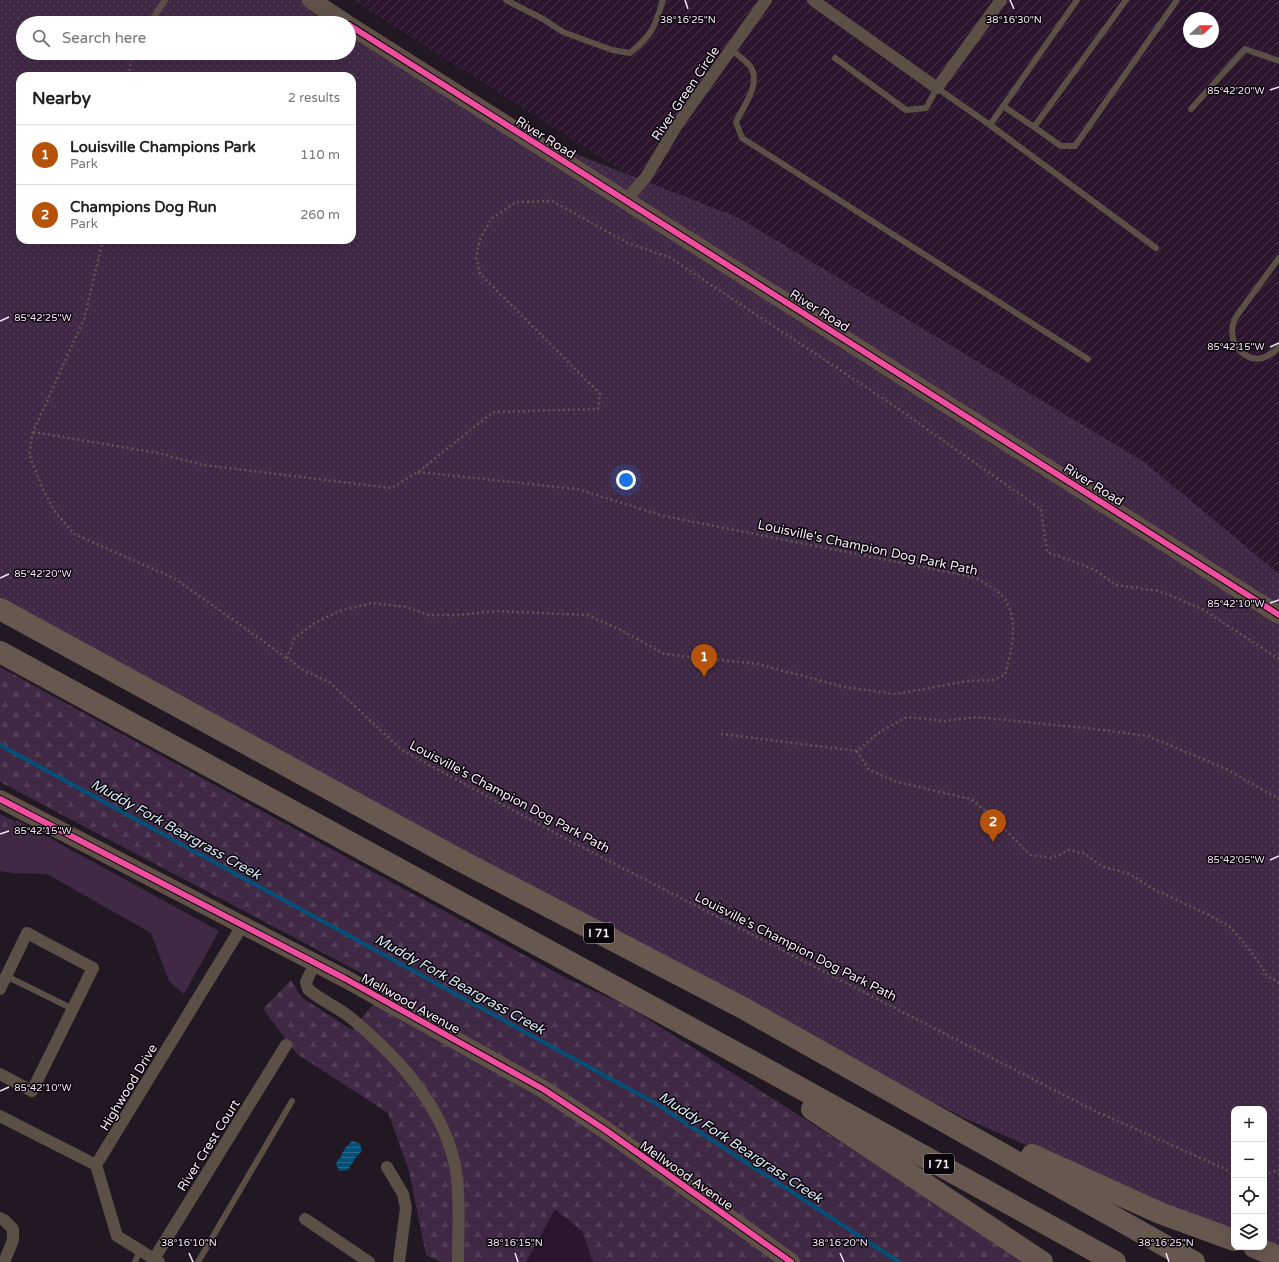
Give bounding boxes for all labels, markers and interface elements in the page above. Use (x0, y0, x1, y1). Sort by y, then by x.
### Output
north arrow (1183, 12, 1219, 48)
text: 38°16'25"N (660, 14, 716, 26)
text: 38°16'30"N (986, 14, 1042, 26)
search box (16, 16, 356, 60)
icon: search (30, 27, 52, 49)
text: Search here (62, 29, 146, 47)
street label: River Green Circle (648, 43, 723, 144)
text: 85°42'20"W (1207, 85, 1265, 97)
text: Nearby (32, 88, 91, 109)
text: 2 results (288, 90, 340, 106)
street label: River Road (513, 113, 578, 163)
text: Louisville Champions Park (70, 138, 256, 156)
text: 1 (41, 147, 49, 163)
text: 110 m (300, 147, 340, 163)
text: Park (70, 156, 98, 172)
text: Champions Dog Run (70, 198, 217, 216)
text: 2 (41, 207, 49, 223)
text: 260 m (300, 207, 340, 223)
text: Park (70, 216, 98, 232)
street label: River Road (787, 286, 852, 336)
text: 85°42'25"W (14, 312, 72, 324)
text: 85°42'15"W (1207, 341, 1265, 353)
street label: River Road (1061, 460, 1126, 510)
your location (616, 470, 636, 490)
street label: Louisville's Champion Dog Park Path (756, 517, 979, 579)
text: 85°42'20"W (14, 568, 72, 580)
text: 85°42'10"W (1207, 598, 1265, 610)
pin: 1 (691, 644, 717, 677)
street label: Louisville's Champion Dog Park Path (407, 737, 612, 857)
water label: Muddy Fork Beargrass Creek (88, 776, 265, 884)
pin: 2 (980, 809, 1006, 842)
text: 85°42'15"W (14, 825, 72, 837)
text: 85°42'05"W (1207, 854, 1265, 866)
street label: Louisville's Champion Dog Park Path (692, 889, 899, 1005)
road number: I 71 (584, 923, 614, 943)
water label: Muddy Fork Beargrass Creek (372, 931, 549, 1039)
street label: Mellwood Avenue (358, 970, 463, 1038)
street label: Highwood Drive (97, 1041, 161, 1134)
text: 85°42'10"W (14, 1082, 72, 1094)
water label: Muddy Fork Beargrass Creek (656, 1088, 827, 1208)
street label: River Crest Court (174, 1097, 244, 1194)
map controls (1231, 1106, 1267, 1250)
button: + (1231, 1106, 1267, 1142)
street label: Mellwood Avenue (637, 1138, 736, 1214)
button: − (1231, 1142, 1267, 1178)
road number: I 71 (924, 1154, 954, 1174)
button: locate (1231, 1178, 1267, 1214)
button: layers (1231, 1214, 1267, 1250)
text: 38°16'10"N (161, 1237, 217, 1249)
text: 38°16'15"N (487, 1237, 543, 1249)
text: 38°16'20"N (812, 1237, 868, 1249)
text: 38°16'25"N (1138, 1237, 1194, 1249)

